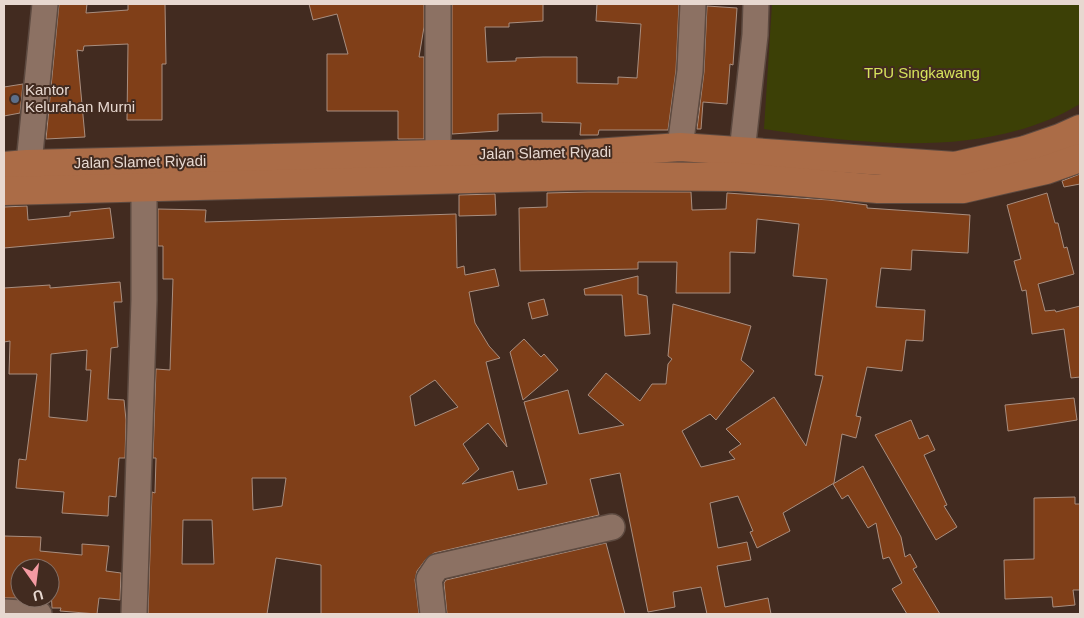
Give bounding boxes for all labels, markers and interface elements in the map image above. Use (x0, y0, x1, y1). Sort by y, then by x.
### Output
park label: TPU Singkawang (864, 64, 980, 81)
place label: Kantor Kelurahan Murni (25, 81, 135, 115)
marker: Kantor Kelurahan Murni (9, 93, 21, 105)
street label: Jalan Slamet Riyadi (479, 143, 611, 162)
street label: Jalan Slamet Riyadi (74, 152, 206, 171)
north arrow (10, 558, 60, 608)
text: U (31, 587, 45, 605)

